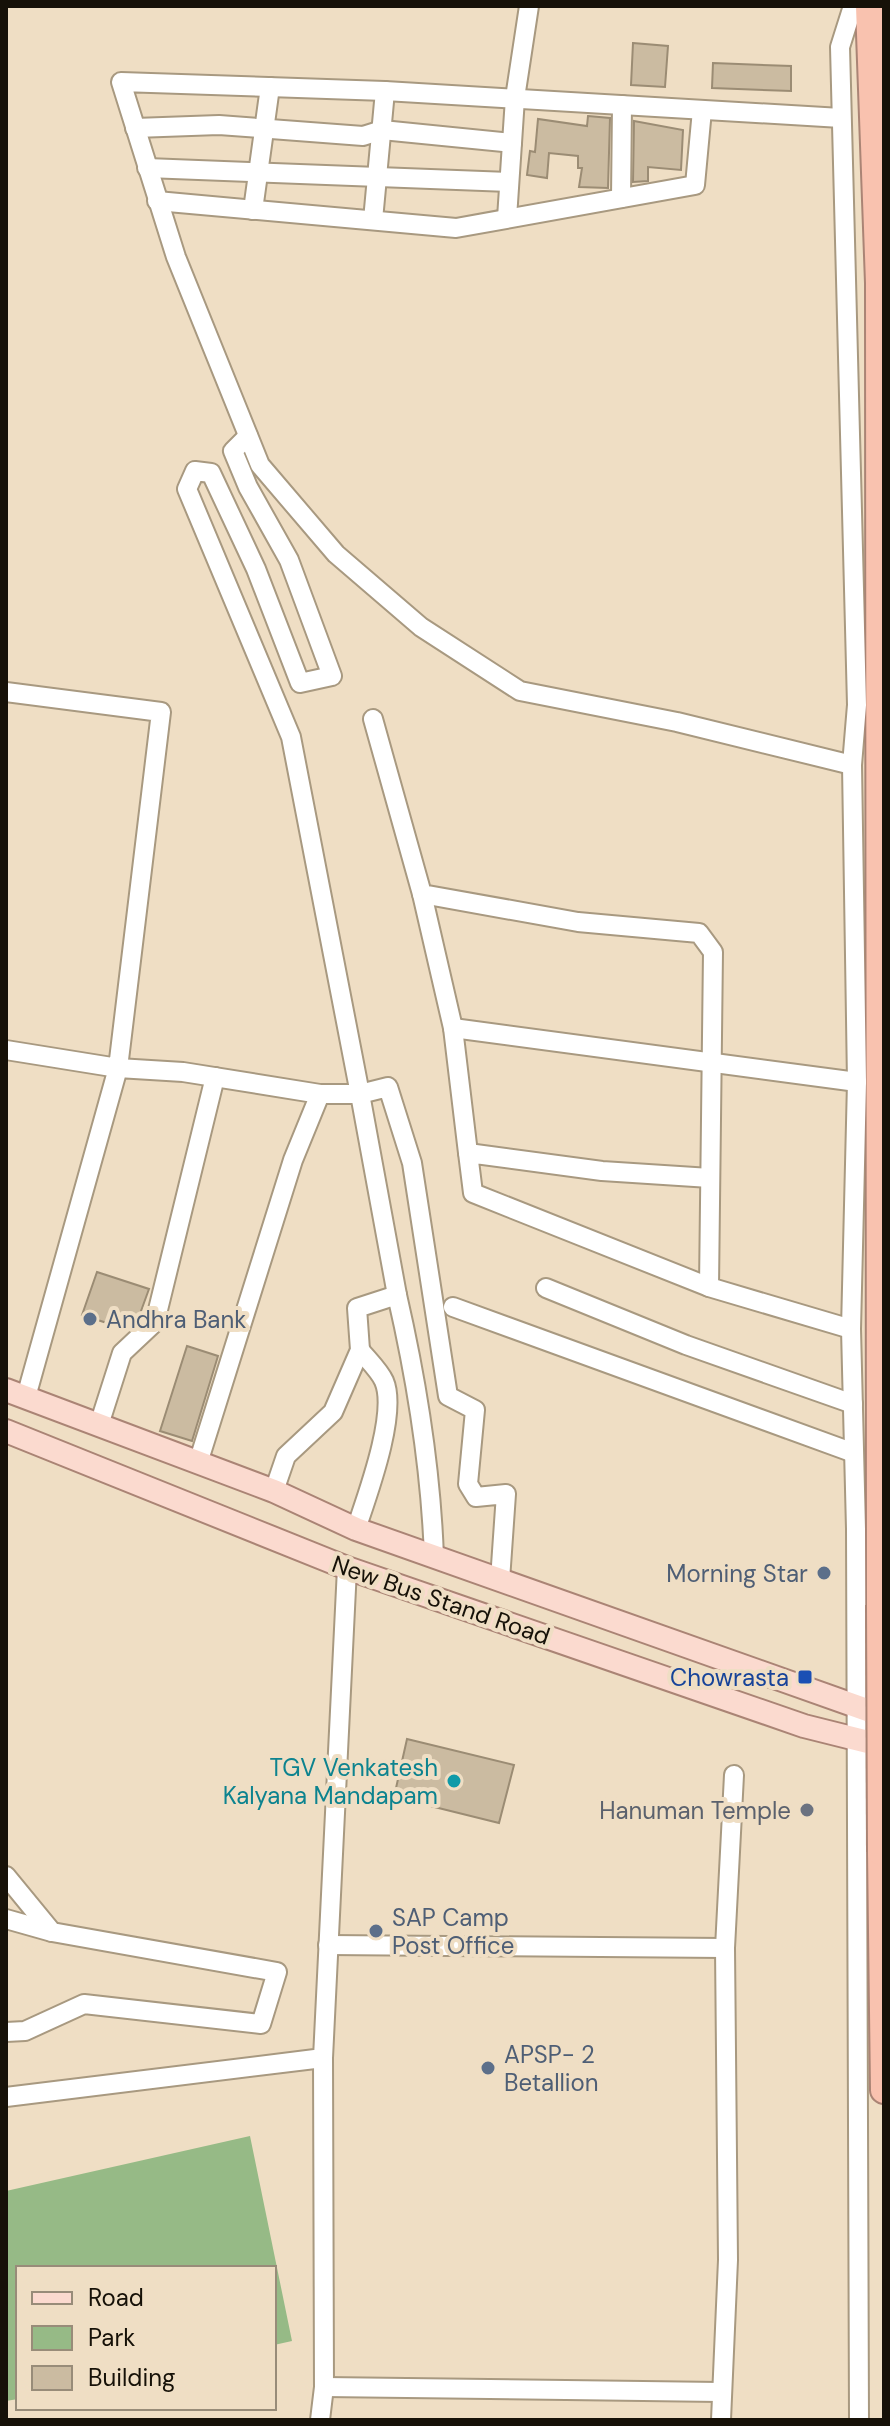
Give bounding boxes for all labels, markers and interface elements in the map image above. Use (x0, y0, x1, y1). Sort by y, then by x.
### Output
place label: Andhra Bank (106, 1304, 246, 1335)
marker: Andhra Bank (81, 1310, 99, 1328)
street label: New Bus Stand Road (328, 1548, 554, 1652)
place label: Morning Star (666, 1558, 808, 1589)
marker: Morning Star (815, 1564, 833, 1582)
place label: Chowrasta (670, 1662, 789, 1693)
marker: Chowrasta (796, 1668, 814, 1686)
place label: TGV Venkatesh Kalyana Mandapam (223, 1752, 438, 1811)
marker: TGV Venkatesh Kalyana Mandapam (445, 1772, 463, 1790)
place label: Hanuman Temple (599, 1795, 791, 1826)
marker: Hanuman Temple (798, 1801, 816, 1819)
place label: SAP Camp Post Office (392, 1902, 514, 1961)
marker: SAP Camp Post Office (367, 1922, 385, 1940)
place label: APSP- 2 Betallion (504, 2039, 599, 2098)
marker: APSP- 2 Betallion (479, 2059, 497, 2077)
legend (16, 2266, 276, 2410)
text: Road (88, 2282, 144, 2313)
text: Park (88, 2322, 135, 2353)
text: Building (88, 2362, 175, 2393)

